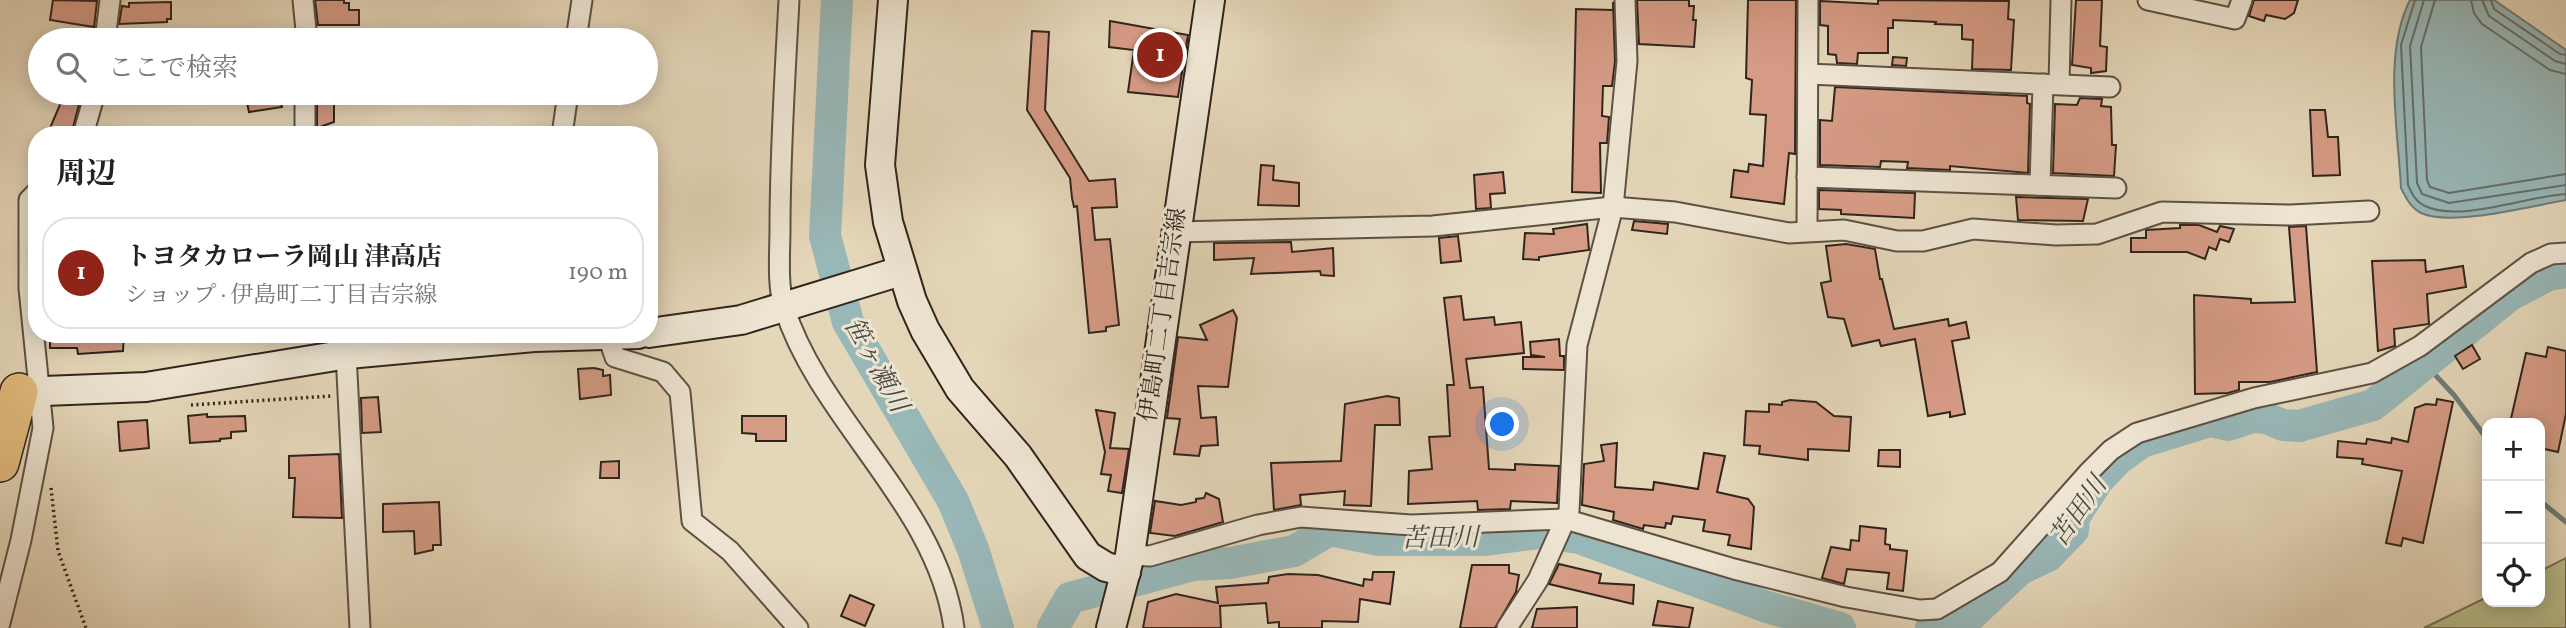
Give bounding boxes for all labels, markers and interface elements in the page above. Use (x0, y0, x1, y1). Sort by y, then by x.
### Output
search box (28, 28, 658, 105)
pin: 1 (1137, 29, 1183, 81)
icon: search (52, 48, 90, 86)
text: ここで検索 (108, 51, 238, 87)
text: 周辺 (56, 154, 116, 196)
street label: 伊島町二丁目吉宗線 (1132, 206, 1196, 424)
text: トヨタカローラ岡山 津高店 (125, 240, 442, 276)
text: 1 (76, 257, 86, 289)
text: 190 m (568, 257, 628, 289)
text: ショップ · 伊島町二丁目吉宗線 (125, 280, 437, 312)
water label: 笹ヶ瀬川 (834, 311, 917, 422)
your location (1485, 407, 1519, 441)
map controls (2482, 418, 2545, 607)
button: + (2482, 418, 2545, 481)
water label: 苫田川 (2042, 467, 2118, 554)
button: − (2482, 481, 2545, 544)
water label: 苫田川 (1401, 520, 1482, 558)
button: locate (2482, 544, 2545, 607)

